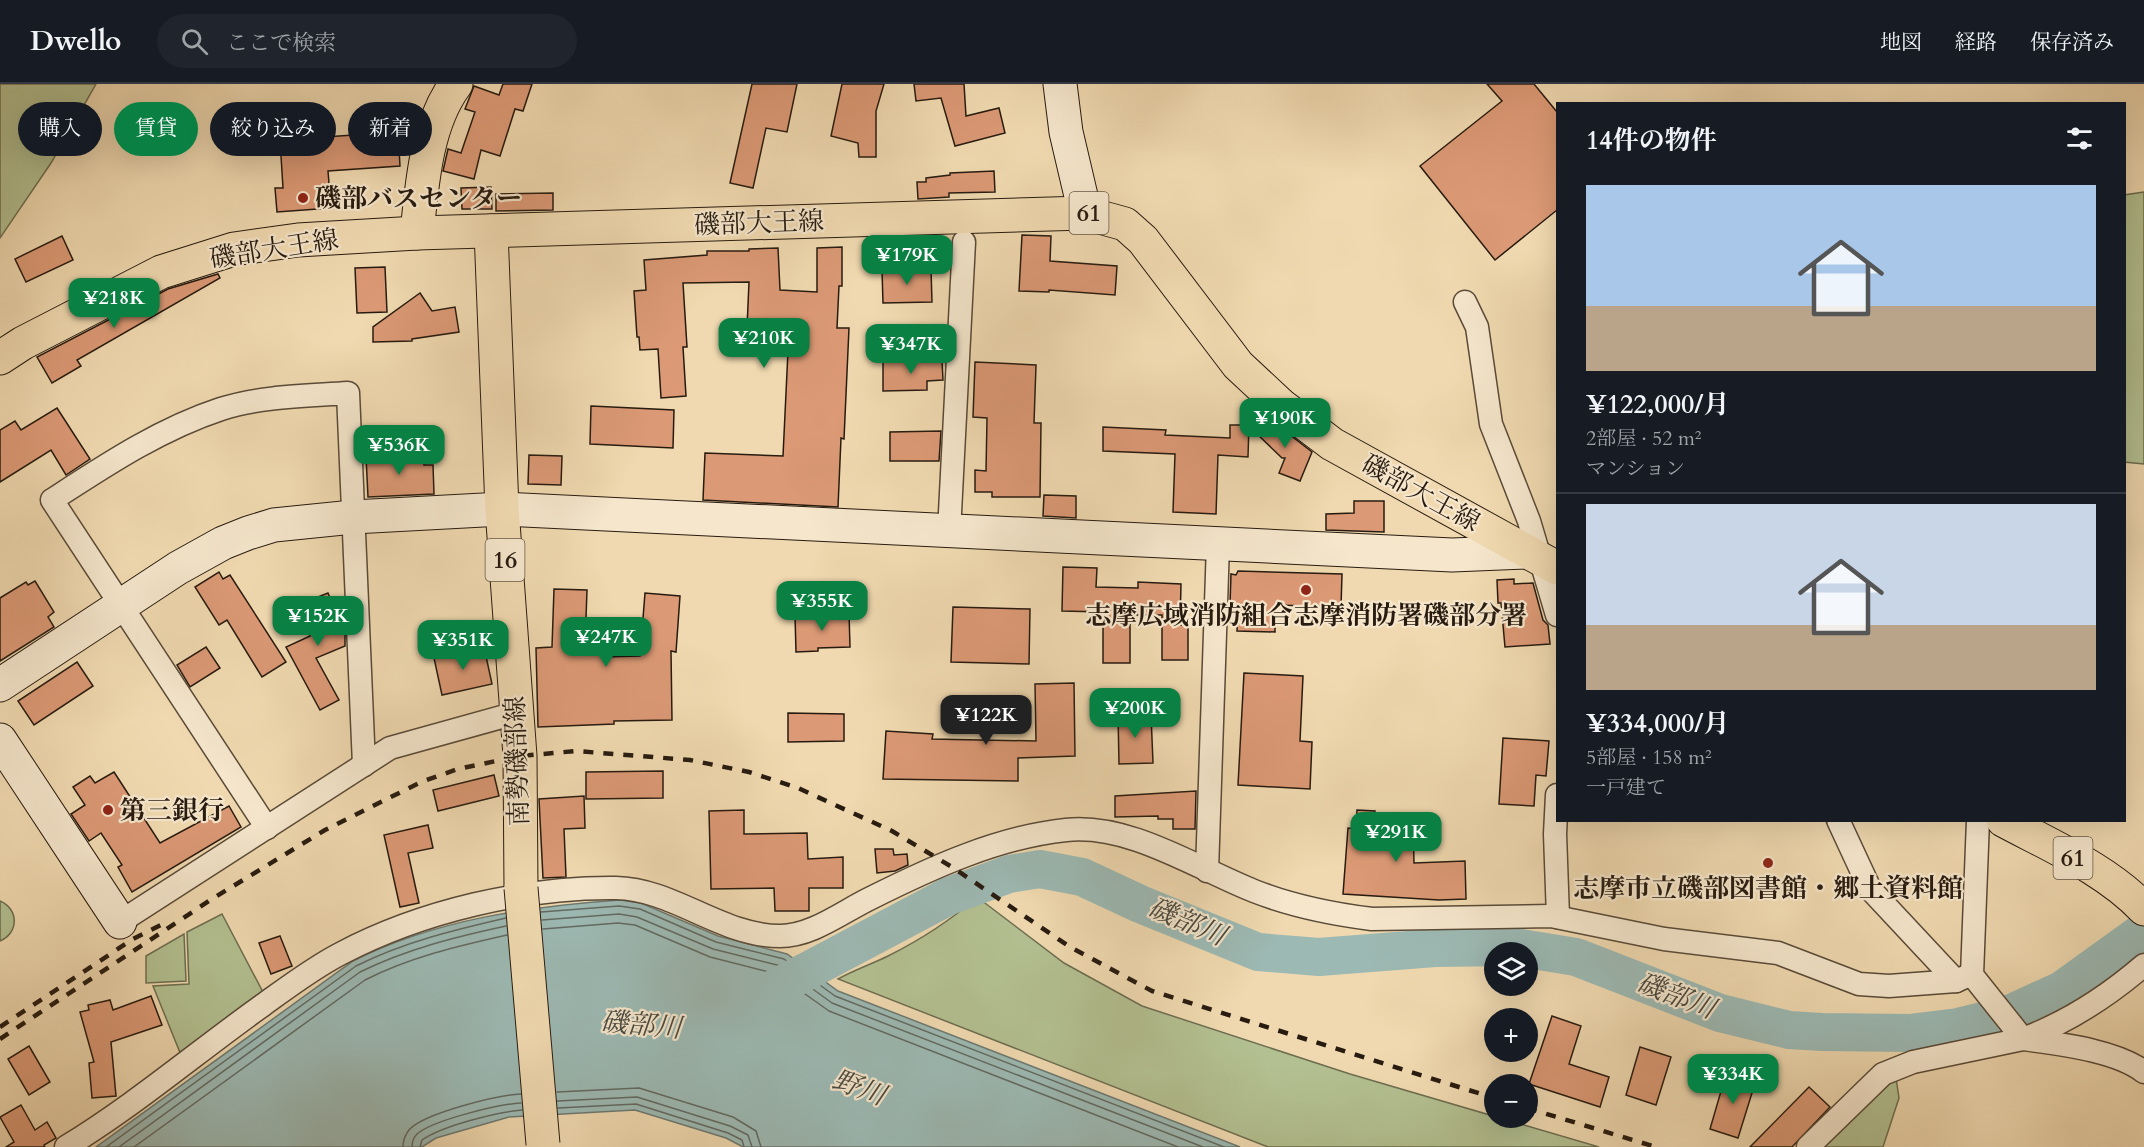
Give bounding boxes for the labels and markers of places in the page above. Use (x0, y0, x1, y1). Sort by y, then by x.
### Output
place label: 磯部バスセンター (315, 181, 522, 216)
marker: 磯部バスセンター (296, 191, 310, 205)
pin: ¥179K (865, 235, 949, 286)
pin: ¥218K (72, 278, 156, 329)
pin: ¥210K (722, 318, 806, 369)
pin: ¥347K (869, 324, 953, 375)
pin: ¥190K (1243, 398, 1327, 449)
pin: ¥536K (357, 425, 441, 476)
pin: ¥355K (780, 581, 864, 632)
marker: 志摩広域消防組合志摩消防署磯部分署 (1299, 583, 1313, 597)
pin: ¥152K (276, 596, 360, 647)
place label: 志摩広域消防組合志摩消防署磯部分署 (1085, 598, 1527, 633)
pin: ¥247K (564, 617, 648, 668)
pin: ¥351K (421, 620, 505, 671)
pin: ¥200K (1093, 688, 1177, 739)
pin: ¥122K (944, 695, 1028, 746)
place label: 第三銀行 (120, 793, 224, 828)
marker: 第三銀行 (101, 803, 115, 817)
pin: ¥291K (1354, 812, 1438, 863)
marker: 志摩市立磯部図書館・郷土資料館 (1761, 856, 1775, 870)
place label: 志摩市立磯部図書館・郷土資料館 (1573, 871, 1963, 906)
pin: ¥334K (1691, 1054, 1775, 1105)

